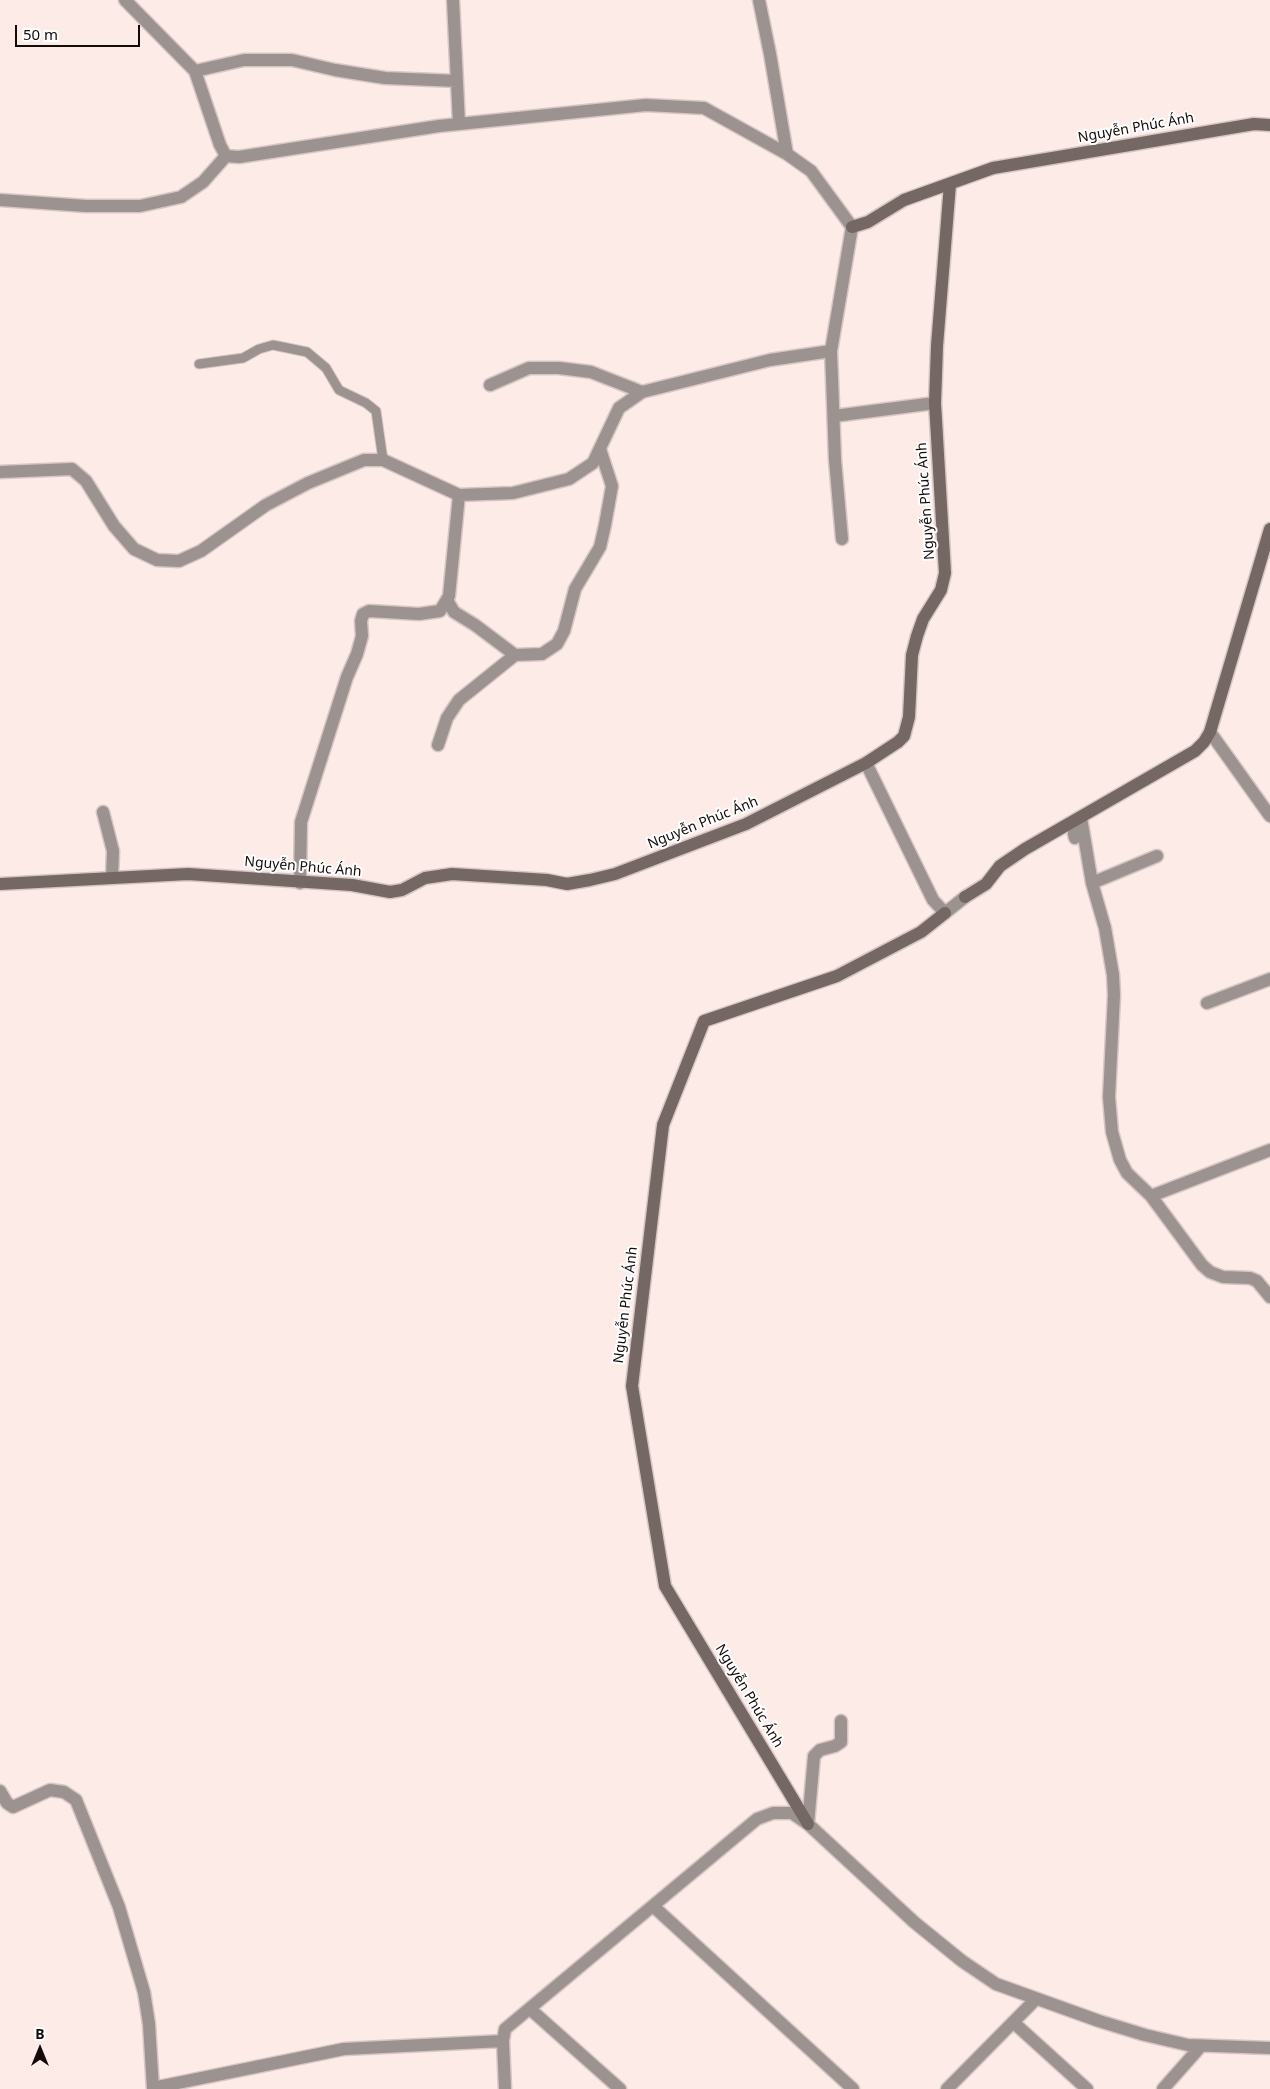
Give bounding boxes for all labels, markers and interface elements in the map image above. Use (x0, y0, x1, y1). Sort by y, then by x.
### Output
scale bar (18, 15, 142, 47)
text: 50 m (23, 24, 58, 44)
street label: Nguyễn Phúc Ánh (1077, 110, 1195, 146)
street label: Nguyễn Phúc Ánh (914, 442, 938, 560)
street label: Nguyễn Phúc Ánh (645, 793, 761, 853)
street label: Nguyễn Phúc Ánh (244, 854, 362, 880)
street label: Nguyễn Phúc Ánh (610, 1246, 642, 1364)
street label: Nguyễn Phúc Ánh (712, 1641, 786, 1751)
north arrow (15, 2024, 65, 2074)
text: B (35, 2024, 45, 2043)

